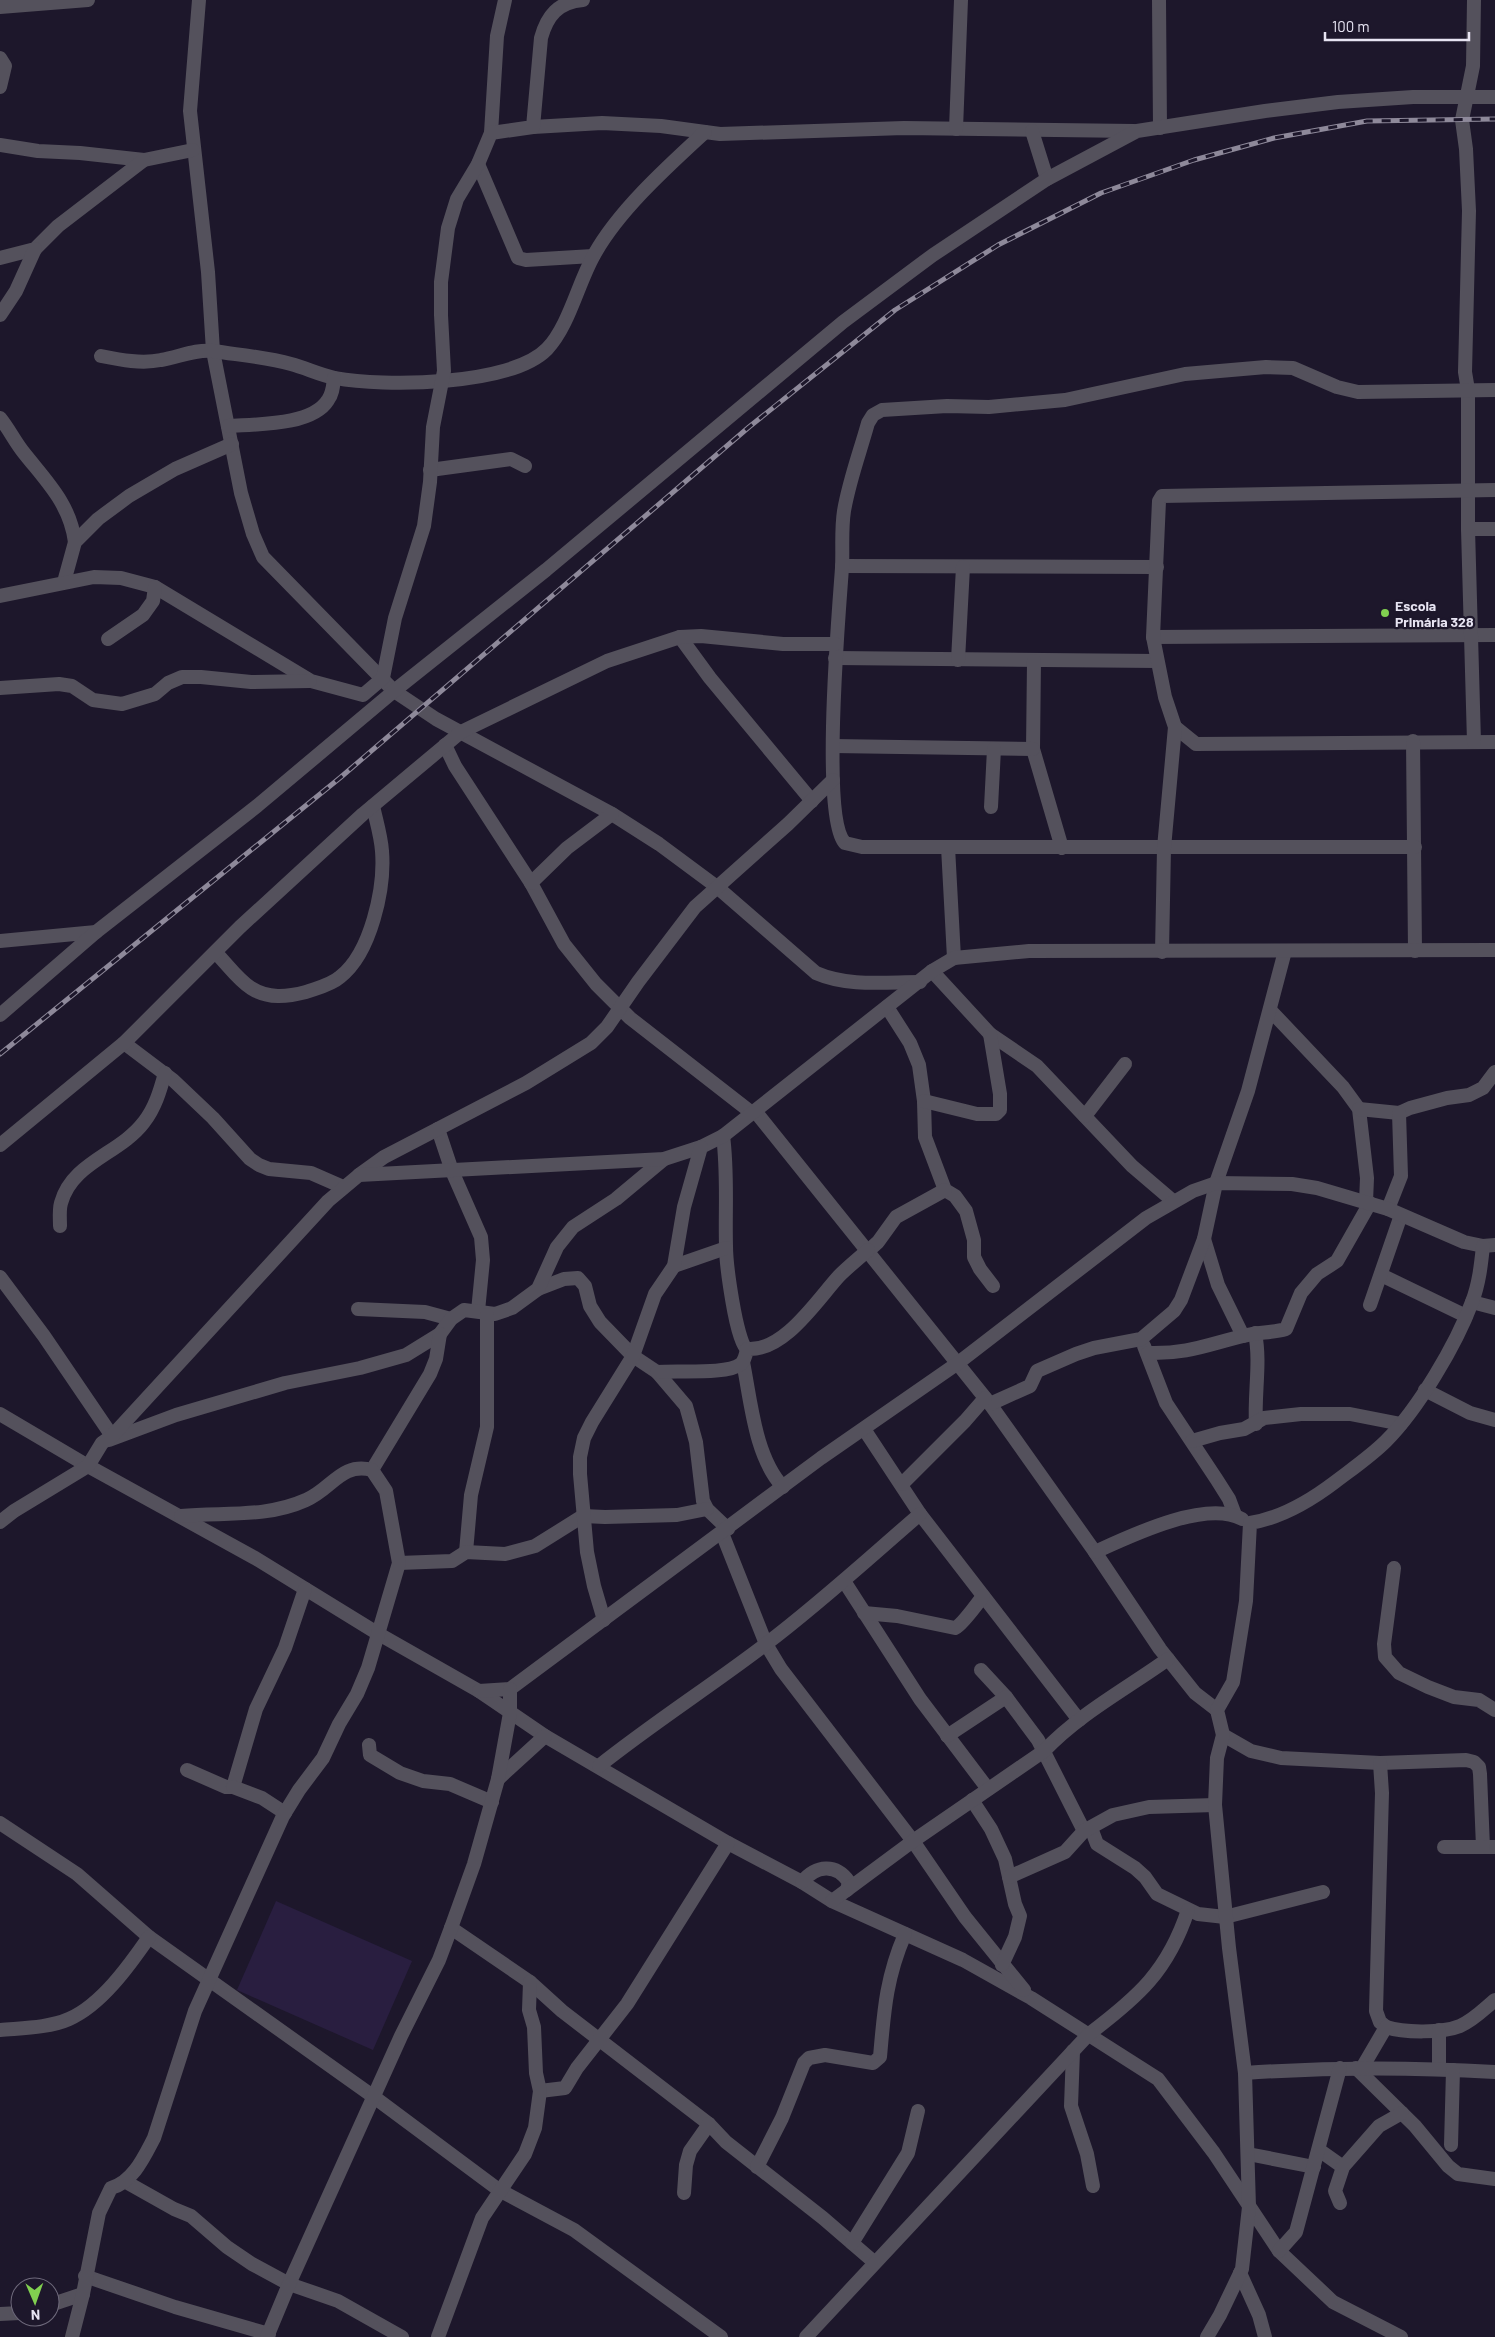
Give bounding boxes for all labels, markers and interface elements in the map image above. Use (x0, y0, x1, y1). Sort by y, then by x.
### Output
scale bar (1325, 10, 1469, 42)
text: 100 m (1332, 17, 1370, 35)
place label: Escola Primária 328 (1395, 597, 1474, 630)
marker: Escola Primária 328 (1379, 607, 1391, 619)
north arrow (10, 2277, 60, 2327)
text: N (31, 2307, 40, 2324)

